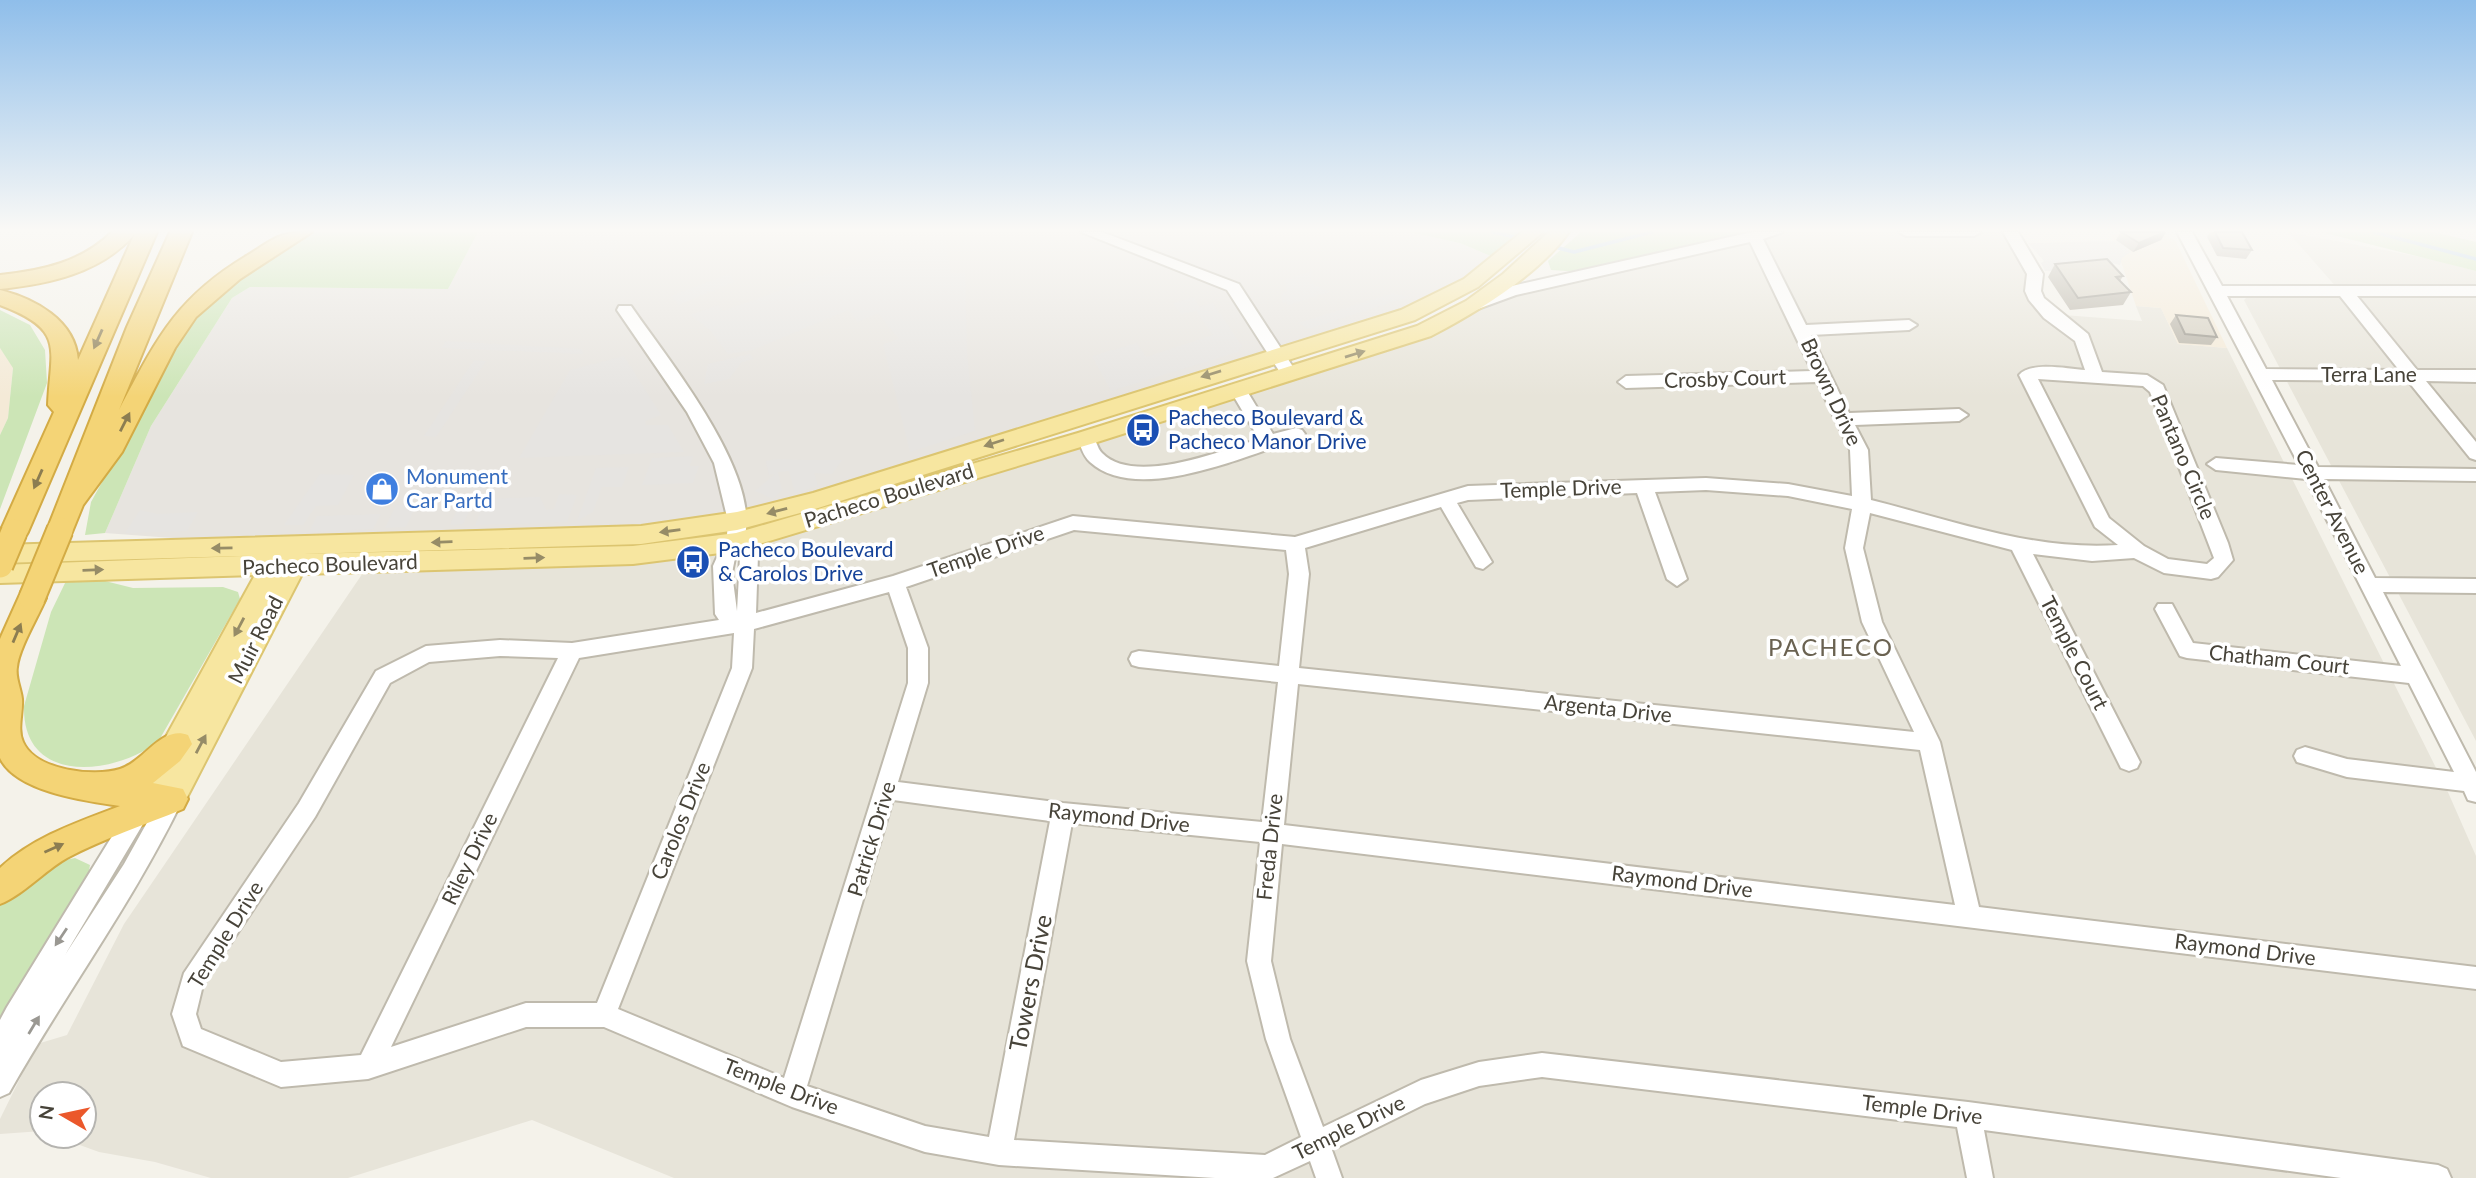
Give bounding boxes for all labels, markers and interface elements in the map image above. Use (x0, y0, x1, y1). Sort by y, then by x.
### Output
one-way arrow (92, 329, 103, 350)
street label: Brown Drive (1797, 334, 1868, 449)
one-way arrow (1345, 349, 1366, 359)
street label: Terra Lane (2321, 361, 2417, 386)
street label: Crosby Court (1664, 363, 1787, 392)
one-way arrow (1201, 370, 1222, 380)
street label: Pantano Circle (2147, 390, 2222, 523)
place label: Pacheco Boulevard & Pacheco Manor Drive (1168, 404, 1367, 453)
bus stop icon: Pacheco Boulevard & Pacheco Manor Drive (1124, 411, 1162, 449)
one-way arrow (119, 412, 131, 432)
one-way arrow (984, 438, 1005, 449)
street label: Center Avenue (2291, 445, 2375, 578)
street label: Pacheco Boulevard (801, 457, 976, 532)
place label: Monument Car Partd (406, 463, 508, 512)
one-way arrow (32, 469, 43, 490)
shop icon: Monument Car Partd (363, 470, 401, 508)
street label: Temple Drive (1500, 473, 1622, 502)
one-way arrow (766, 506, 788, 517)
street label: Temple Drive (924, 519, 1047, 582)
one-way arrow (658, 525, 680, 536)
one-way arrow (431, 536, 453, 547)
place label: Pacheco Boulevard & Carolos Drive (718, 536, 894, 585)
one-way arrow (211, 542, 233, 553)
bus stop icon: Pacheco Boulevard & Carolos Drive (674, 543, 712, 581)
street label: Pacheco Boulevard (242, 548, 418, 579)
one-way arrow (523, 553, 545, 564)
one-way arrow (82, 565, 104, 576)
street label: Muir Road (222, 591, 287, 687)
street label: Temple Court (2036, 591, 2115, 714)
one-way arrow (234, 617, 245, 637)
one-way arrow (11, 623, 23, 643)
district label: PACHECO (1768, 632, 1894, 661)
street label: Chatham Court (2208, 639, 2351, 678)
street label: Argenta Drive (1543, 688, 1673, 727)
one-way arrow (195, 735, 207, 754)
street label: Carolos Drive (645, 758, 715, 883)
street label: Patrick Drive (841, 778, 900, 899)
street label: Freda Drive (1250, 792, 1287, 901)
street label: Raymond Drive (1047, 797, 1191, 836)
street label: Riley Drive (436, 808, 502, 909)
one-way arrow (44, 842, 64, 854)
street label: Raymond Drive (1610, 859, 1754, 902)
street label: Temple Drive (182, 876, 268, 992)
street label: Towers Drive (1002, 912, 1057, 1053)
street label: Raymond Drive (2173, 927, 2317, 970)
one-way arrow (54, 928, 68, 946)
one-way arrow (27, 1015, 40, 1034)
street label: Temple Drive (720, 1052, 843, 1119)
north arrow (28, 1080, 98, 1150)
street label: Temple Drive (1288, 1089, 1408, 1165)
street label: Temple Drive (1860, 1089, 1984, 1128)
text: N (33, 1103, 58, 1121)

